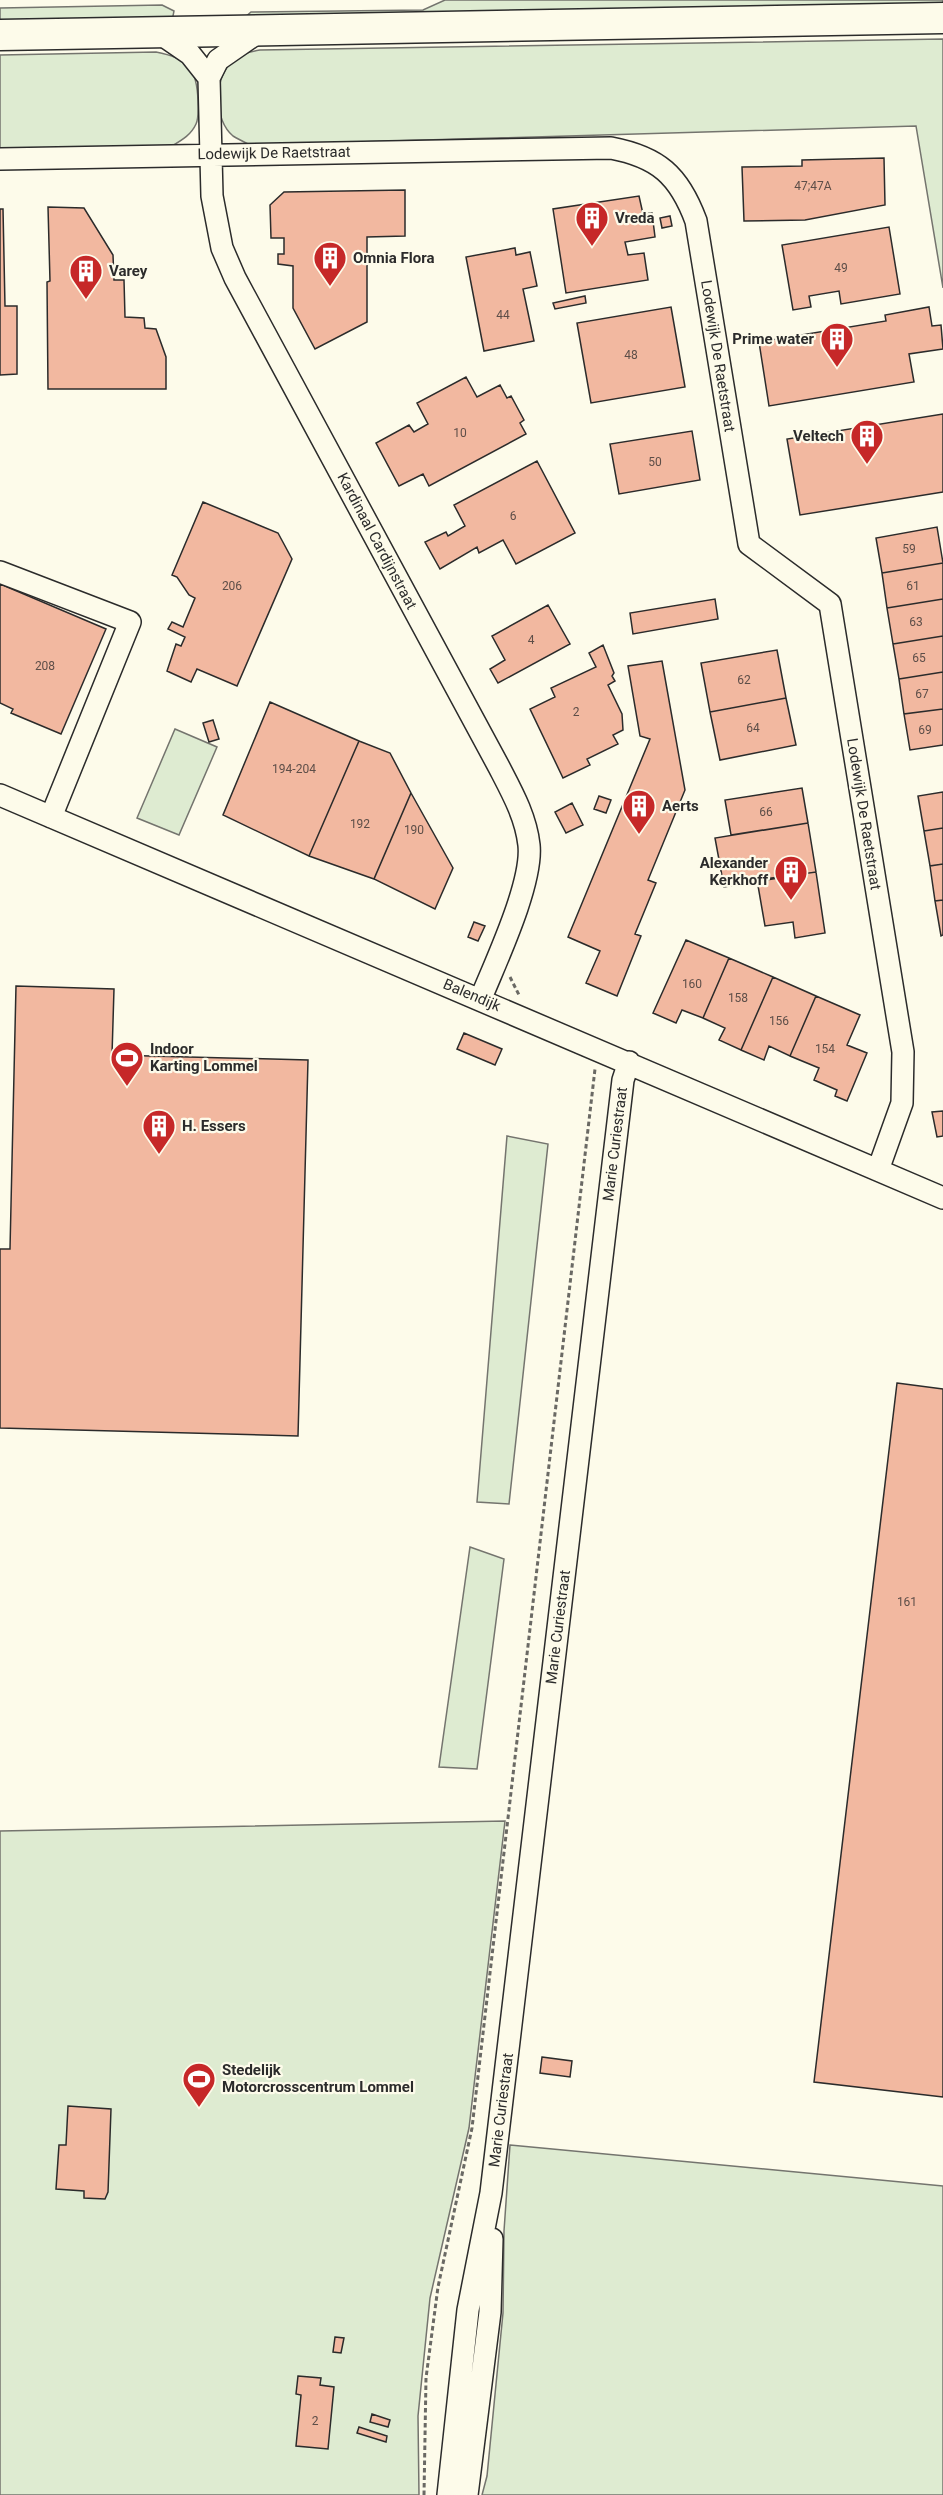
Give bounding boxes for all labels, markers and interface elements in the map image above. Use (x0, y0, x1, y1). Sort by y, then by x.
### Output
street label: Lodewijk De Raetstraat (197, 143, 351, 163)
house number: 47;47A (794, 179, 832, 193)
building icon: Vreda (574, 200, 610, 247)
place label: Vreda (615, 209, 655, 227)
building icon: Omnia Flora (312, 240, 348, 287)
place label: Omnia Flora (353, 249, 434, 267)
building icon: Varey (68, 253, 104, 300)
house number: 49 (834, 261, 848, 275)
place label: Varey (109, 262, 148, 280)
street label: Lodewijk De Raetstraat (697, 279, 739, 433)
house number: 44 (496, 308, 510, 322)
building icon: Prime water (819, 321, 855, 368)
place label: Prime water (732, 330, 815, 348)
house number: 48 (624, 348, 638, 362)
building icon: Veltech (849, 418, 885, 465)
house number: 10 (453, 426, 467, 440)
place label: Veltech (793, 427, 844, 445)
house number: 50 (648, 455, 662, 469)
street label: Kardinaal Cardijnstraat (333, 470, 421, 612)
house number: 6 (510, 509, 517, 523)
house number: 59 (902, 542, 916, 556)
house number: 206 (222, 579, 242, 593)
house number: 61 (906, 579, 920, 593)
house number: 63 (909, 615, 923, 629)
house number: 4 (528, 633, 535, 647)
house number: 65 (912, 651, 926, 665)
house number: 208 (35, 659, 55, 673)
house number: 62 (737, 673, 751, 687)
house number: 67 (915, 687, 929, 701)
house number: 2 (573, 705, 580, 719)
house number: 64 (746, 721, 760, 735)
house number: 69 (918, 723, 932, 737)
street label: Lodewijk De Raetstraat (843, 737, 885, 891)
house number: 194-204 (272, 762, 316, 776)
building icon: Aerts (621, 788, 657, 835)
place label: Aerts (662, 797, 699, 815)
house number: 66 (759, 805, 773, 819)
house number: 192 (350, 817, 370, 831)
house number: 190 (404, 823, 424, 837)
place label: Alexander Kerkhoff (700, 854, 769, 889)
building icon: Alexander Kerkhoff (773, 854, 809, 901)
street label: Balendijk (441, 975, 504, 1015)
house number: 160 (682, 977, 702, 991)
house number: 158 (728, 991, 748, 1005)
house number: 156 (769, 1014, 789, 1028)
sports icon: Indoor Karting Lommel (109, 1040, 145, 1087)
place label: Indoor Karting Lommel (150, 1040, 258, 1075)
house number: 154 (815, 1042, 835, 1056)
street label: Marie Curiestraat (599, 1086, 631, 1202)
building icon: H. Essers (141, 1108, 177, 1155)
place label: H. Essers (182, 1117, 246, 1135)
street label: Marie Curiestraat (542, 1569, 574, 1685)
house number: 161 (897, 1595, 917, 1609)
street label: Marie Curiestraat (485, 2052, 517, 2168)
sports icon: Stedelijk Motorcrosscentrum Lommel (181, 2061, 217, 2108)
place label: Stedelijk Motorcrosscentrum Lommel (222, 2061, 414, 2096)
house number: 2 (312, 2414, 319, 2428)

